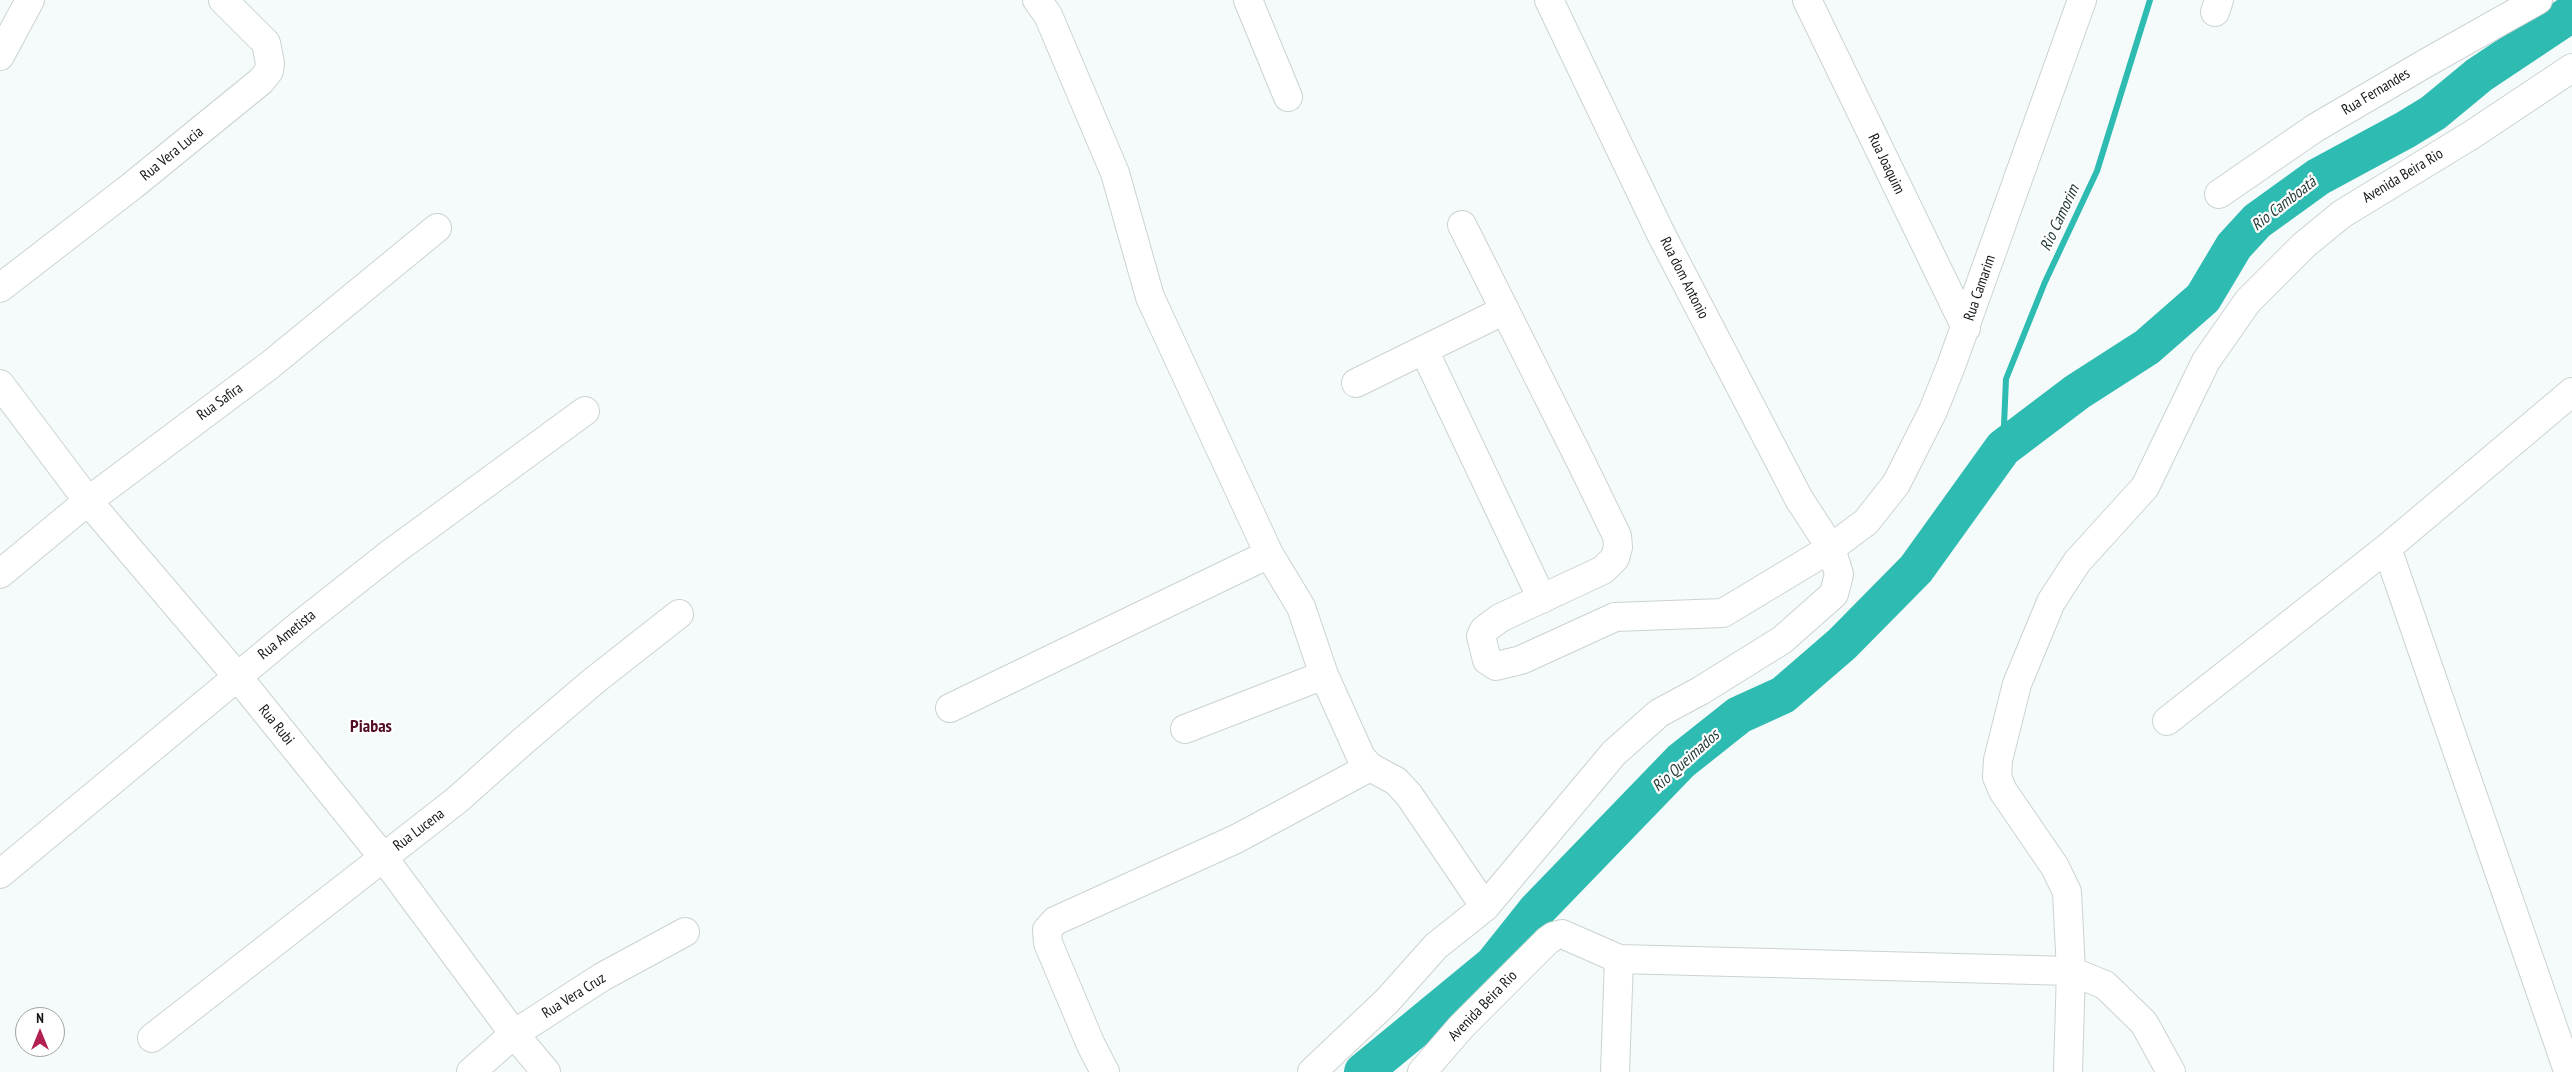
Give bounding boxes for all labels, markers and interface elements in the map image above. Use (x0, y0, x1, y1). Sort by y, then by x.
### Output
street label: Rua Fernandes (2339, 65, 2413, 119)
street label: Rua Vera Lucia (137, 123, 207, 185)
street label: Rua Joaquim (1864, 131, 1908, 197)
street label: Avenida Beira Rio (2359, 145, 2447, 207)
water label: Rio Camboatá (2248, 173, 2320, 235)
water label: Rio Camorim (2036, 182, 2084, 254)
street label: Rua dom Antonio (1656, 234, 1712, 322)
street label: Rua Camarim (1960, 253, 2000, 323)
street label: Rua Safira (194, 379, 246, 425)
street label: Rua Ametista (255, 606, 319, 664)
street label: Rua Rubi (254, 701, 298, 749)
district label: Piabas (350, 716, 392, 738)
water label: Rio Queimados (1649, 726, 1723, 796)
street label: Rua Lucena (390, 805, 448, 855)
street label: Avenida Beira Rio (1445, 967, 1521, 1045)
street label: Rua Vera Cruz (539, 969, 609, 1023)
north arrow (15, 1007, 65, 1057)
text: N (36, 1009, 44, 1027)

